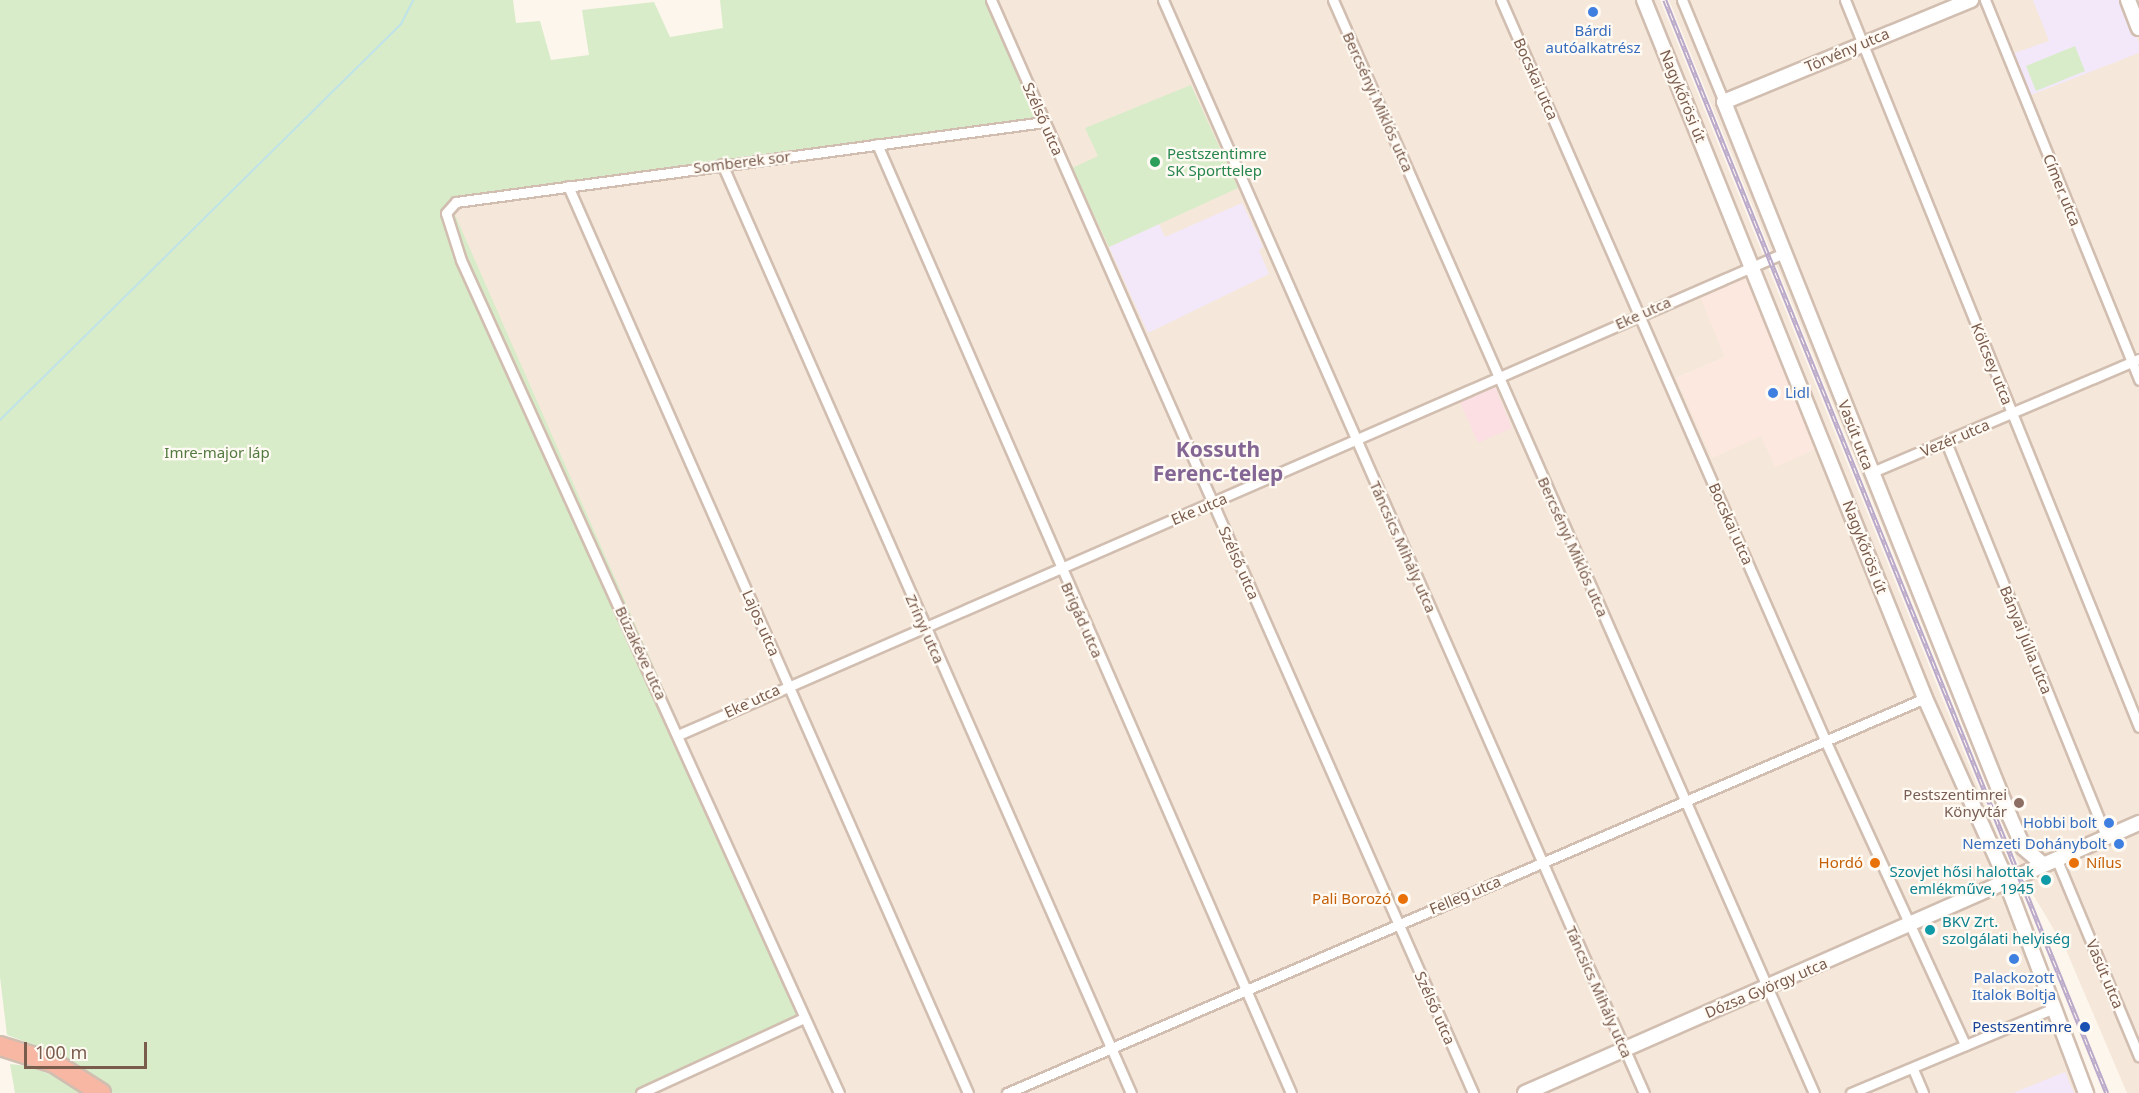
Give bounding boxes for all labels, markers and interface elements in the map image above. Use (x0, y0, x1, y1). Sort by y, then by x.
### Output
marker: Bárdi autóalkatrész (1586, 5, 1600, 19)
place label: Bárdi autóalkatrész (1546, 21, 1640, 56)
street label: Törvény utca (1802, 24, 1892, 76)
street label: Bercsényi Miklós utca (1339, 29, 1417, 175)
street label: Bocskai utca (1510, 35, 1562, 123)
street label: Nagykőrösi út (1656, 47, 1710, 145)
street label: Szélső utca (1019, 80, 1067, 158)
place label: Pestszentimre SK Sporttelep (1167, 144, 1267, 179)
street label: Somberek sor (692, 147, 792, 177)
street label: Címer utca (2039, 151, 2085, 229)
marker: Pestszentimre SK Sporttelep (1148, 155, 1162, 169)
street label: Eke utca (1612, 293, 1674, 333)
street label: Kölcsey utca (1967, 320, 2017, 408)
place label: Lidl (1785, 384, 1810, 402)
marker: Lidl (1766, 386, 1780, 400)
street label: Vasút utca (1834, 398, 1878, 472)
street label: Vezér utca (1918, 415, 1992, 461)
district label: Kossuth Ferenc-telep (1153, 436, 1283, 486)
park label: Imre-major láp (164, 444, 270, 462)
street label: Bercsényi Miklós utca (1534, 474, 1612, 620)
street label: Táncsics Mihály utca (1366, 478, 1440, 616)
street label: Bocskai utca (1705, 480, 1757, 568)
street label: Eke utca (1168, 489, 1230, 529)
street label: Nagykőrösi út (1839, 498, 1891, 596)
street label: Szélső utca (1215, 524, 1263, 602)
street label: Brigád utca (1057, 579, 1107, 661)
street label: Bányai Júlia utca (1996, 583, 2056, 697)
street label: Lajos utca (738, 587, 784, 659)
street label: Zrínyi utca (902, 592, 948, 666)
street label: Búzakéve utca (612, 603, 670, 703)
street label: Eke utca (721, 680, 783, 722)
place label: Pestszentimrei Könyvtár (1903, 785, 2007, 820)
marker: Pestszentimrei Könyvtár (2012, 796, 2026, 810)
place label: Hobbi bolt (2023, 814, 2097, 832)
marker: Hobbi bolt (2102, 816, 2116, 830)
place label: Nemzeti Dohánybolt (1962, 835, 2107, 853)
marker: Nemzeti Dohánybolt (2112, 837, 2126, 851)
place label: Hordó (1819, 854, 1863, 872)
place label: Nílus (2086, 854, 2122, 872)
marker: Hordó (1868, 856, 1882, 870)
marker: Nílus (2067, 856, 2081, 870)
place label: Szovjet hősi halottak emlékműve, 1945 (1889, 862, 2034, 897)
street label: Felleg utca (1427, 872, 1503, 918)
marker: Szovjet hősi halottak emlékműve, 1945 (2039, 873, 2053, 887)
place label: Pali Borozó (1312, 890, 1391, 908)
marker: Pali Borozó (1396, 892, 1410, 906)
place label: BKV Zrt. szolgálati helyiség (1942, 912, 2070, 947)
street label: Táncsics Mihály utca (1562, 923, 1636, 1061)
marker: BKV Zrt. szolgálati helyiség (1923, 923, 1937, 937)
street label: Vasút utca (2082, 937, 2128, 1011)
marker: Palackozott Italok Boltja (2007, 952, 2021, 966)
street label: Dózsa György utca (1702, 954, 1830, 1022)
place label: Palackozott Italok Boltja (1972, 968, 2056, 1003)
street label: Szélső utca (1411, 969, 1459, 1047)
place label: Pestszentimre (1972, 1018, 2072, 1036)
marker: Pestszentimre (2076, 1018, 2094, 1036)
scale bar (27, 1030, 150, 1068)
text: 100 m (35, 1040, 87, 1064)

